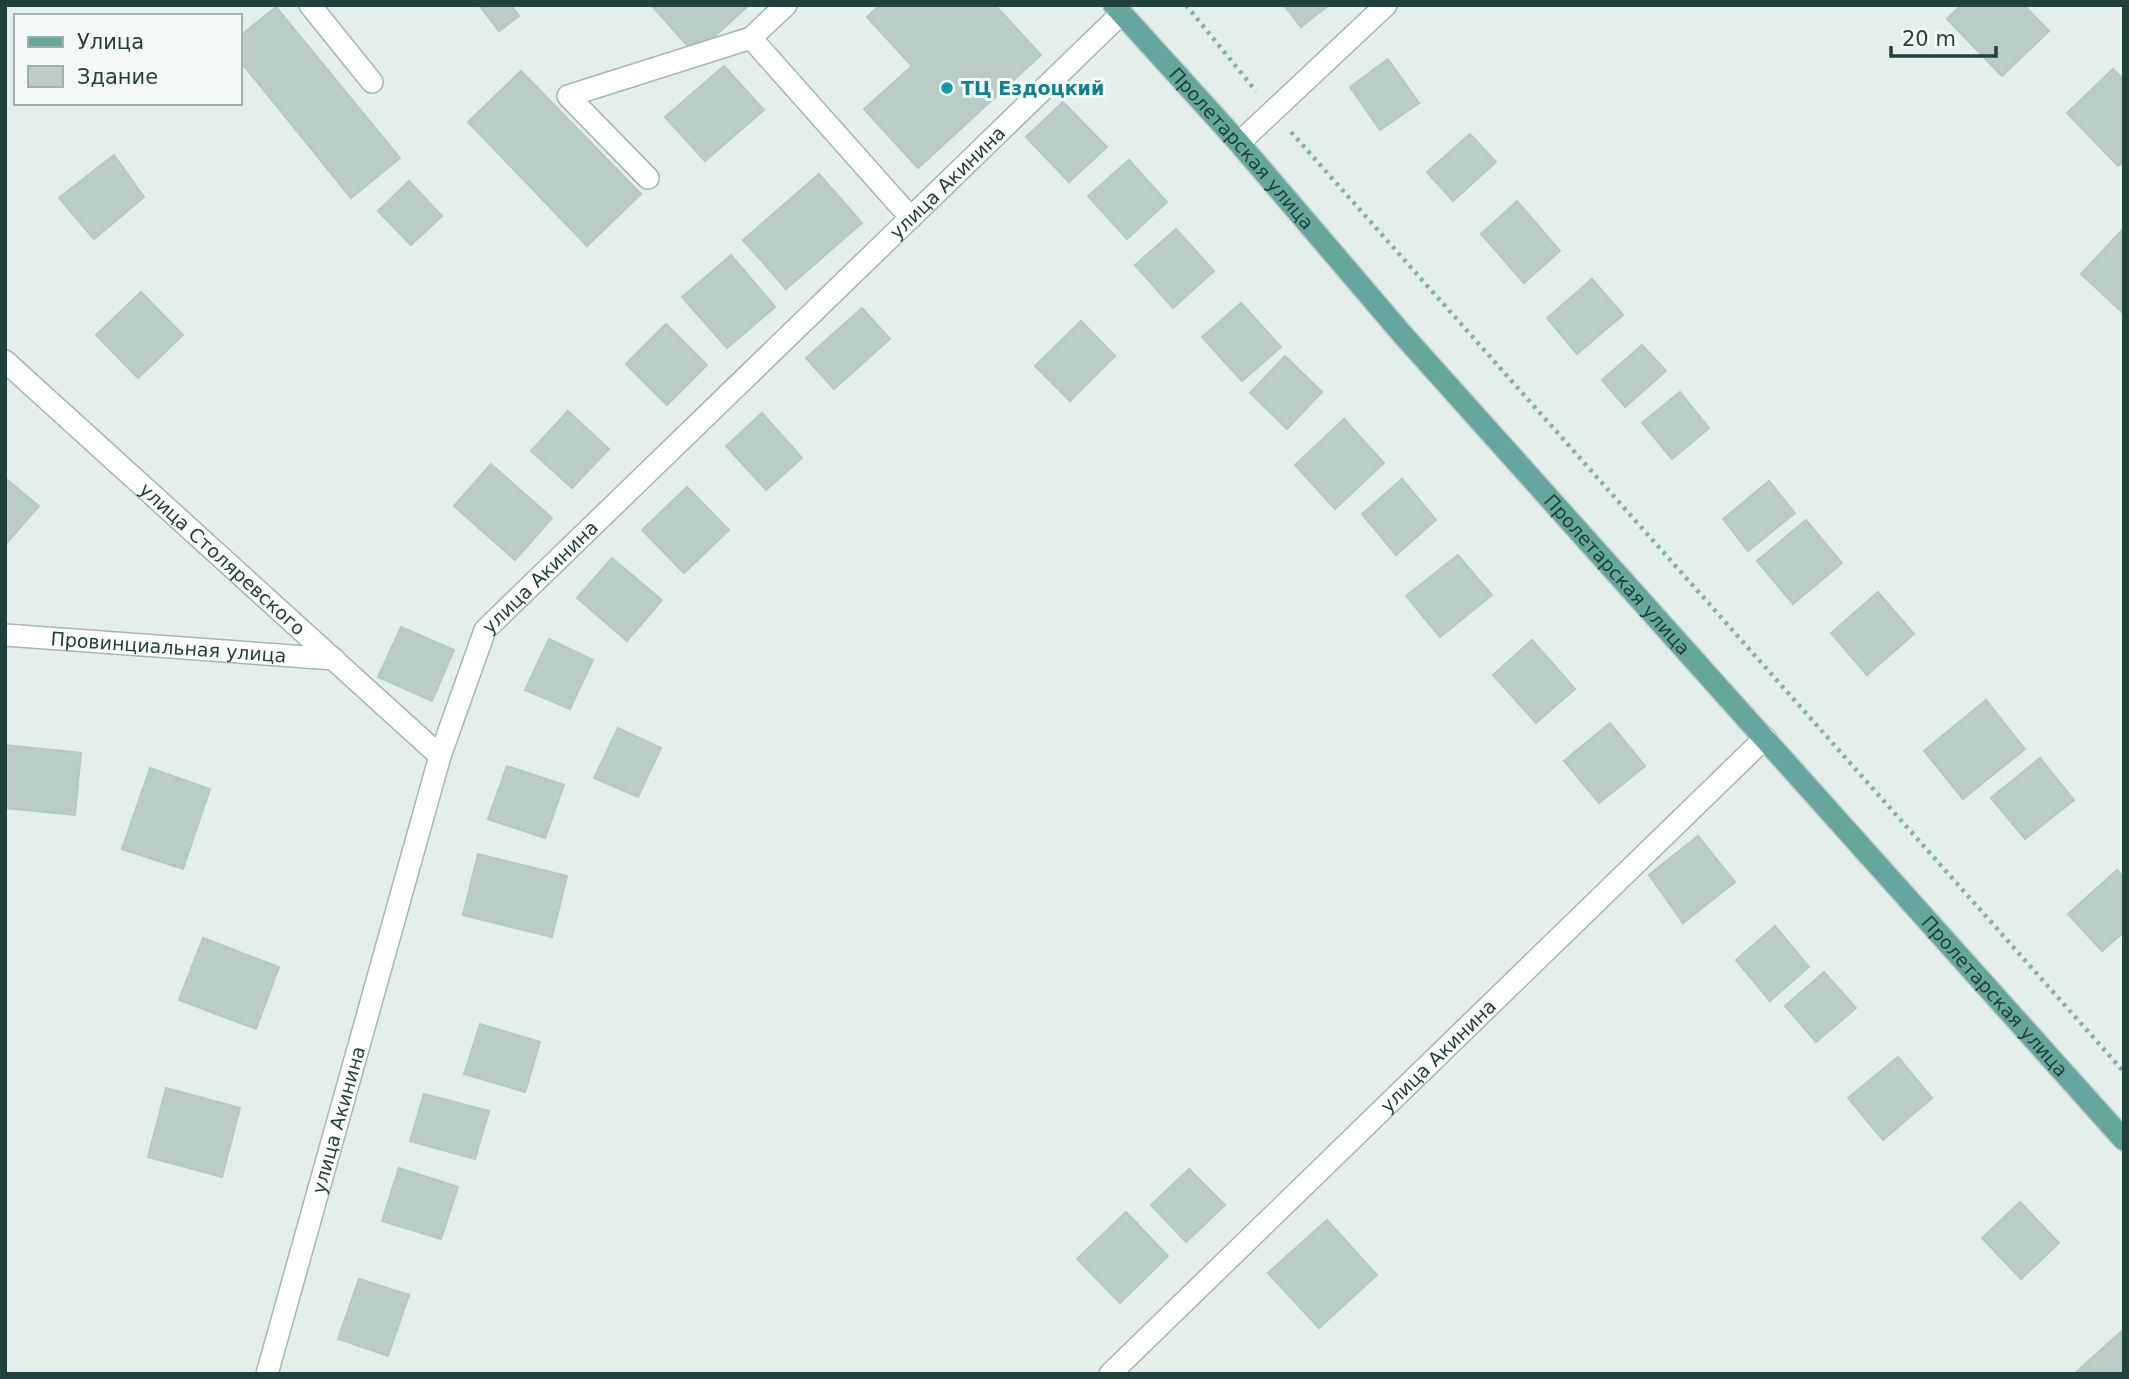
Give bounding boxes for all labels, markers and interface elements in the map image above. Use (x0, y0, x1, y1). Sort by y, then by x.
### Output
legend (14, 14, 242, 105)
scale bar (1891, 14, 1996, 58)
text: 20 m (1902, 27, 1956, 51)
text: Улица (77, 30, 144, 54)
street label: Пролетарская улица (1165, 63, 1319, 234)
text: Здание (77, 65, 158, 89)
place label: ТЦ Ездоцкий (961, 77, 1104, 99)
marker: ТЦ Ездоцкий (939, 80, 955, 96)
street label: улица Акинина (885, 122, 1009, 243)
street label: улица Столяревского (135, 478, 310, 639)
street label: Пролетарская улица (1540, 489, 1695, 659)
street label: улица Акинина (478, 516, 602, 638)
street label: Провинциальная улица (50, 627, 287, 666)
street label: Пролетарская улица (1917, 911, 2073, 1081)
street label: улица Акинина (1376, 995, 1500, 1117)
street label: улица Акинина (307, 1044, 369, 1196)

